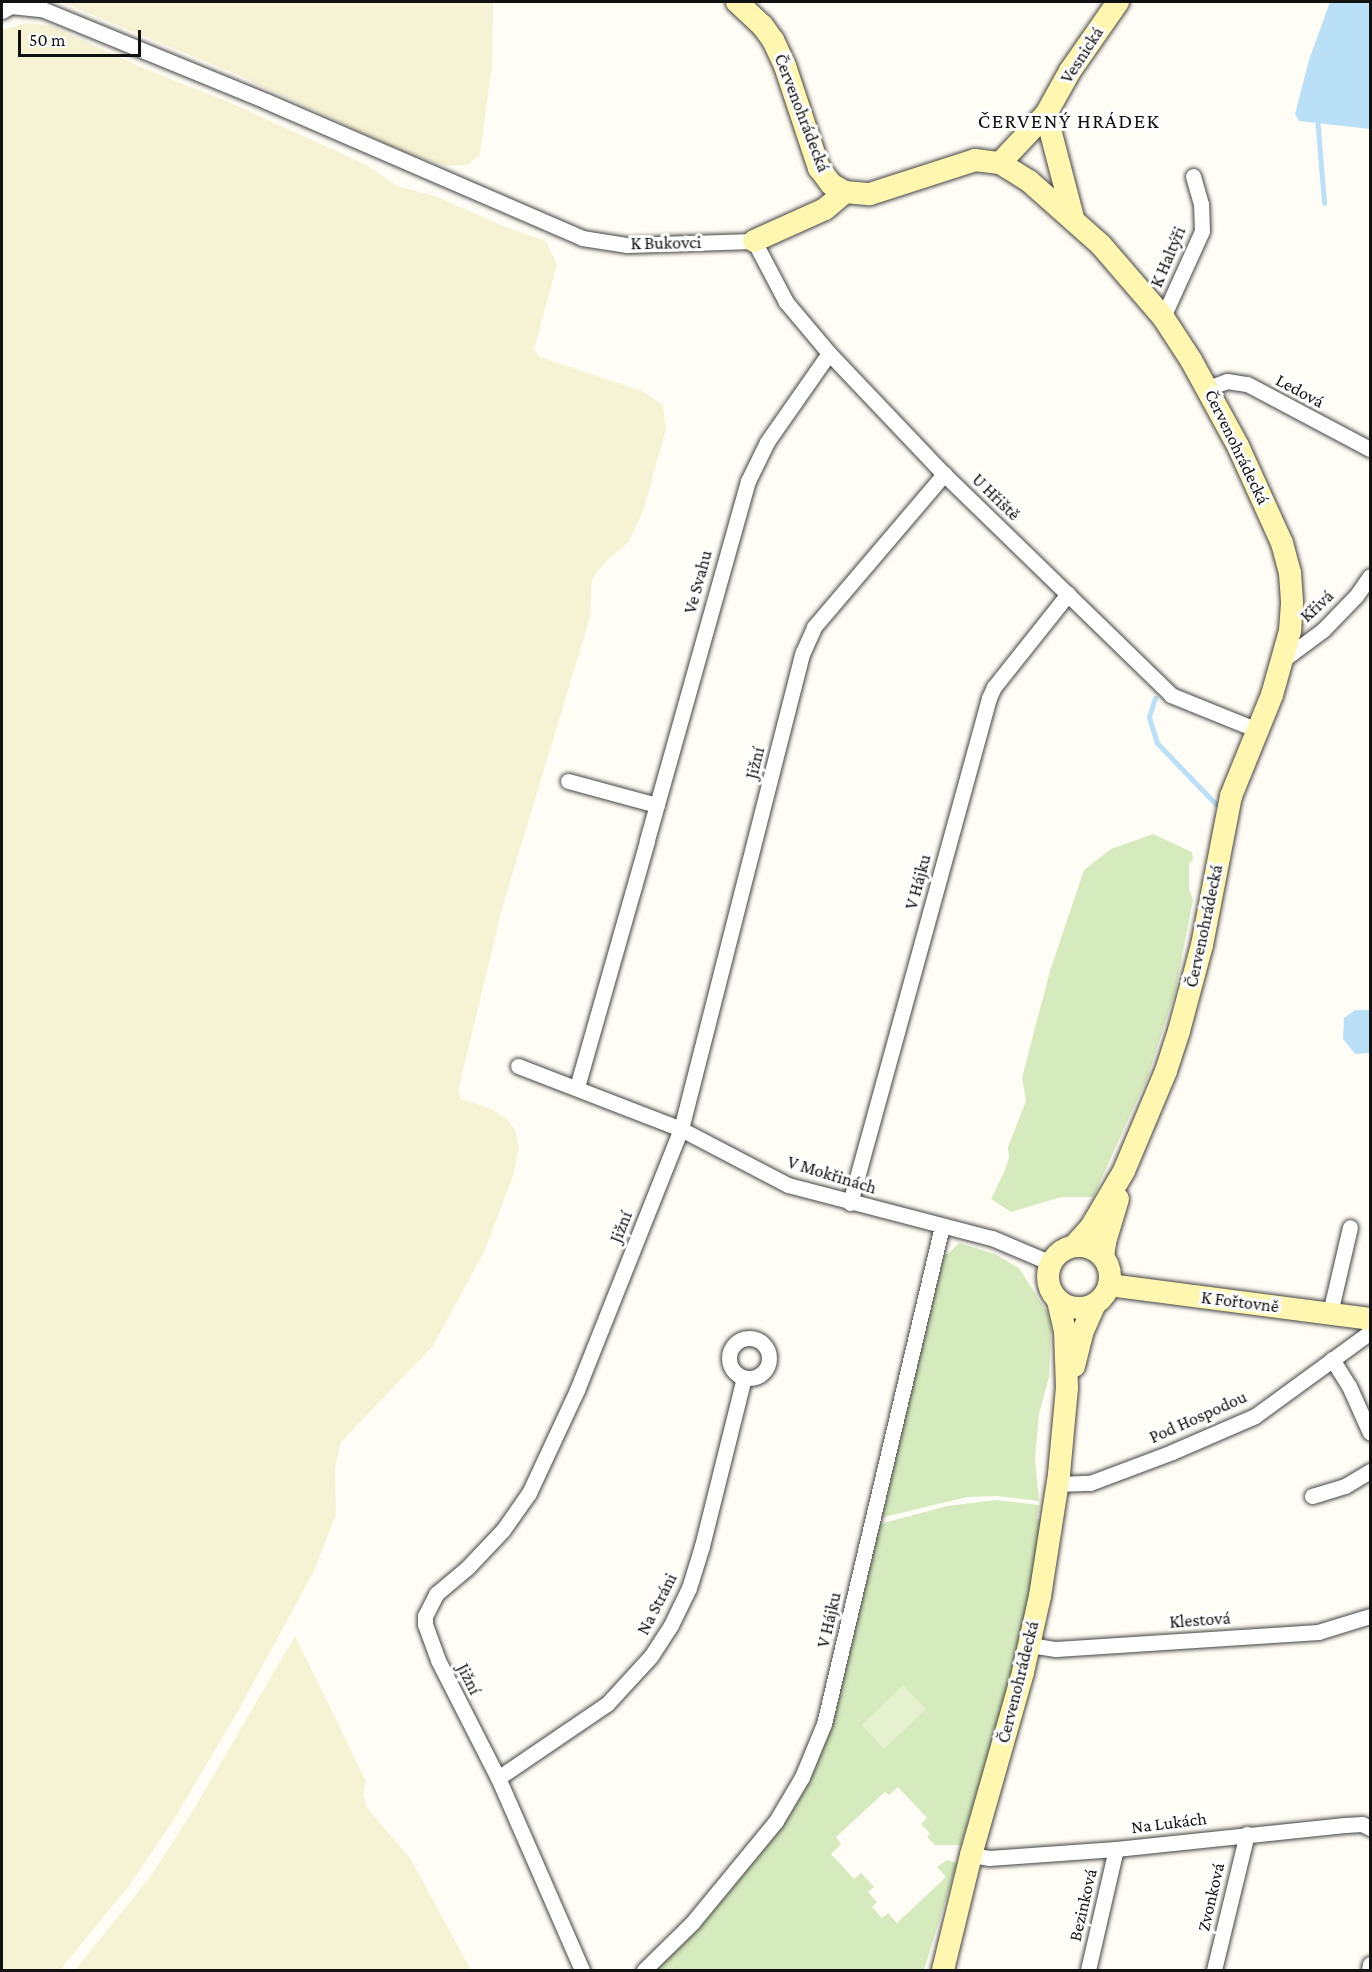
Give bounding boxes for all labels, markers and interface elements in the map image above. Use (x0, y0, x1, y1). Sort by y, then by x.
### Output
scale bar (21, 18, 144, 56)
street label: Vesnická (1056, 23, 1108, 87)
text: 50 m (29, 30, 66, 50)
street label: Červenohrádecká (769, 51, 835, 175)
district label: ČERVENÝ HRÁDEK (978, 108, 1160, 134)
street label: K Haltýři (1146, 223, 1190, 291)
street label: K Bukovci (630, 232, 702, 254)
street label: Ledová (1272, 369, 1328, 413)
street label: Červenohrádecká (1200, 386, 1274, 508)
street label: U Hřiště (967, 469, 1025, 525)
street label: Ve Svahu (679, 548, 717, 616)
street label: Křivá (1296, 585, 1338, 627)
street label: Jižní (741, 745, 769, 781)
street label: V Hájku (900, 852, 936, 912)
street label: Červenohrádecká (1180, 863, 1228, 989)
street label: V Mokřinách (785, 1151, 879, 1199)
street label: Jižní (605, 1208, 637, 1246)
street label: K Fořtovně (1200, 1287, 1280, 1317)
street label: Pod Hospodou (1146, 1386, 1250, 1448)
street label: Na Stráni (632, 1569, 682, 1639)
street label: V Hájku (812, 1590, 846, 1650)
street label: Klestová (1169, 1607, 1231, 1633)
street label: Červenohrádecká (992, 1619, 1044, 1745)
street label: Jižní (452, 1660, 486, 1698)
street label: Na Lukách (1130, 1808, 1208, 1838)
street label: Zvonková (1193, 1861, 1229, 1933)
street label: Bezinková (1064, 1867, 1102, 1943)

